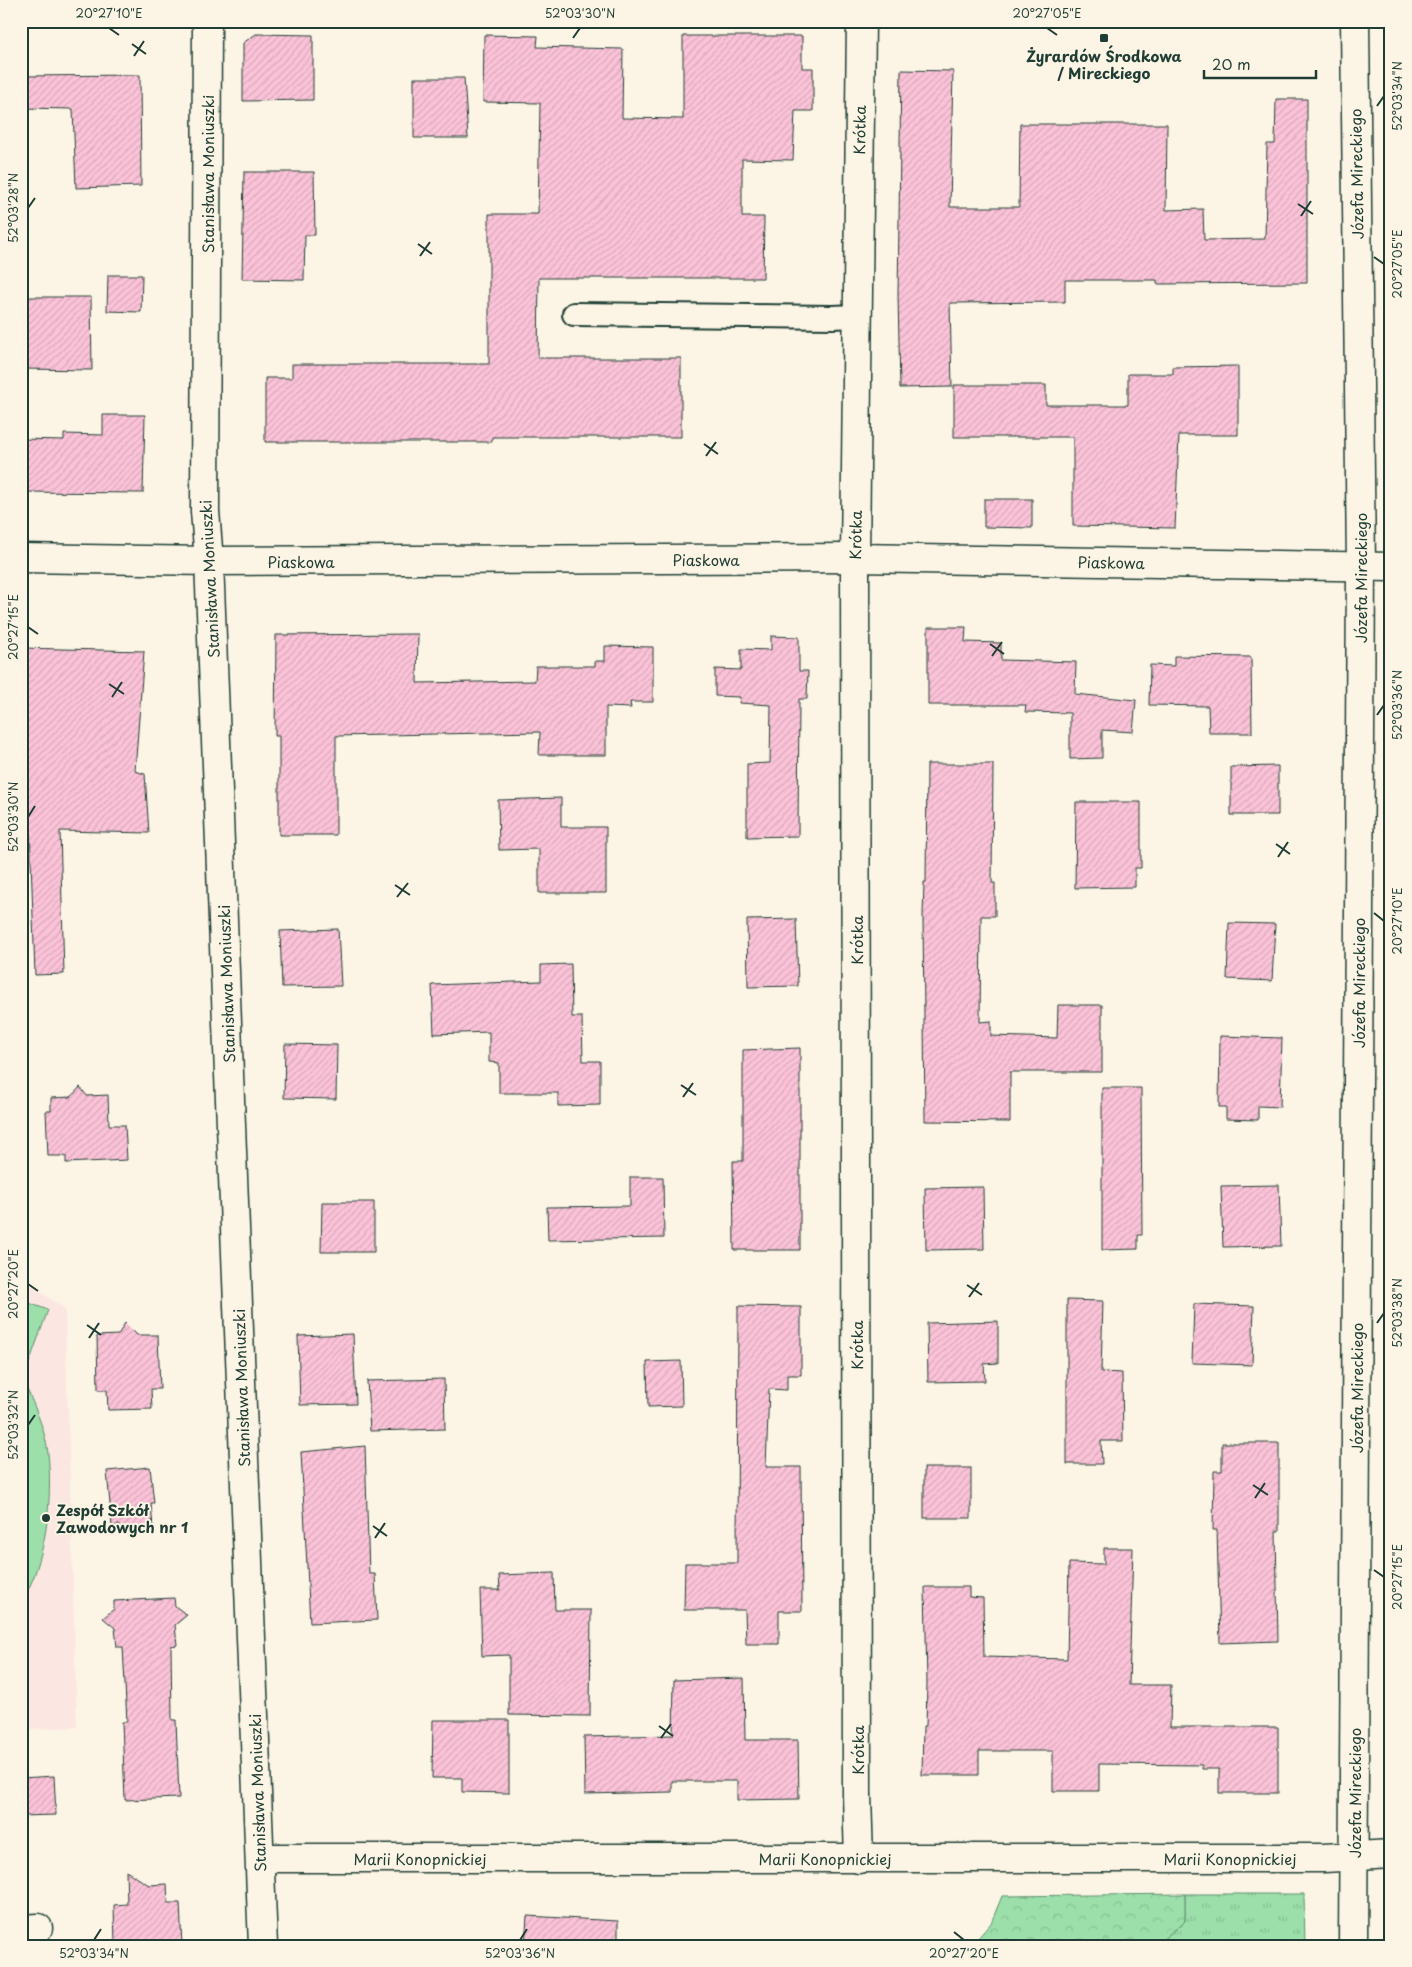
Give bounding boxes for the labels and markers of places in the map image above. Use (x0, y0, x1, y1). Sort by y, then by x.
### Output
marker: Żyrardów Środkowa / Mireckiego (1098, 32, 1110, 44)
place label: Żyrardów Środkowa / Mireckiego (1026, 44, 1182, 84)
place label: Zespół Szkół Zawodowych nr 1 (56, 1498, 188, 1538)
marker: Zespół Szkół Zawodowych nr 1 (40, 1512, 52, 1524)

